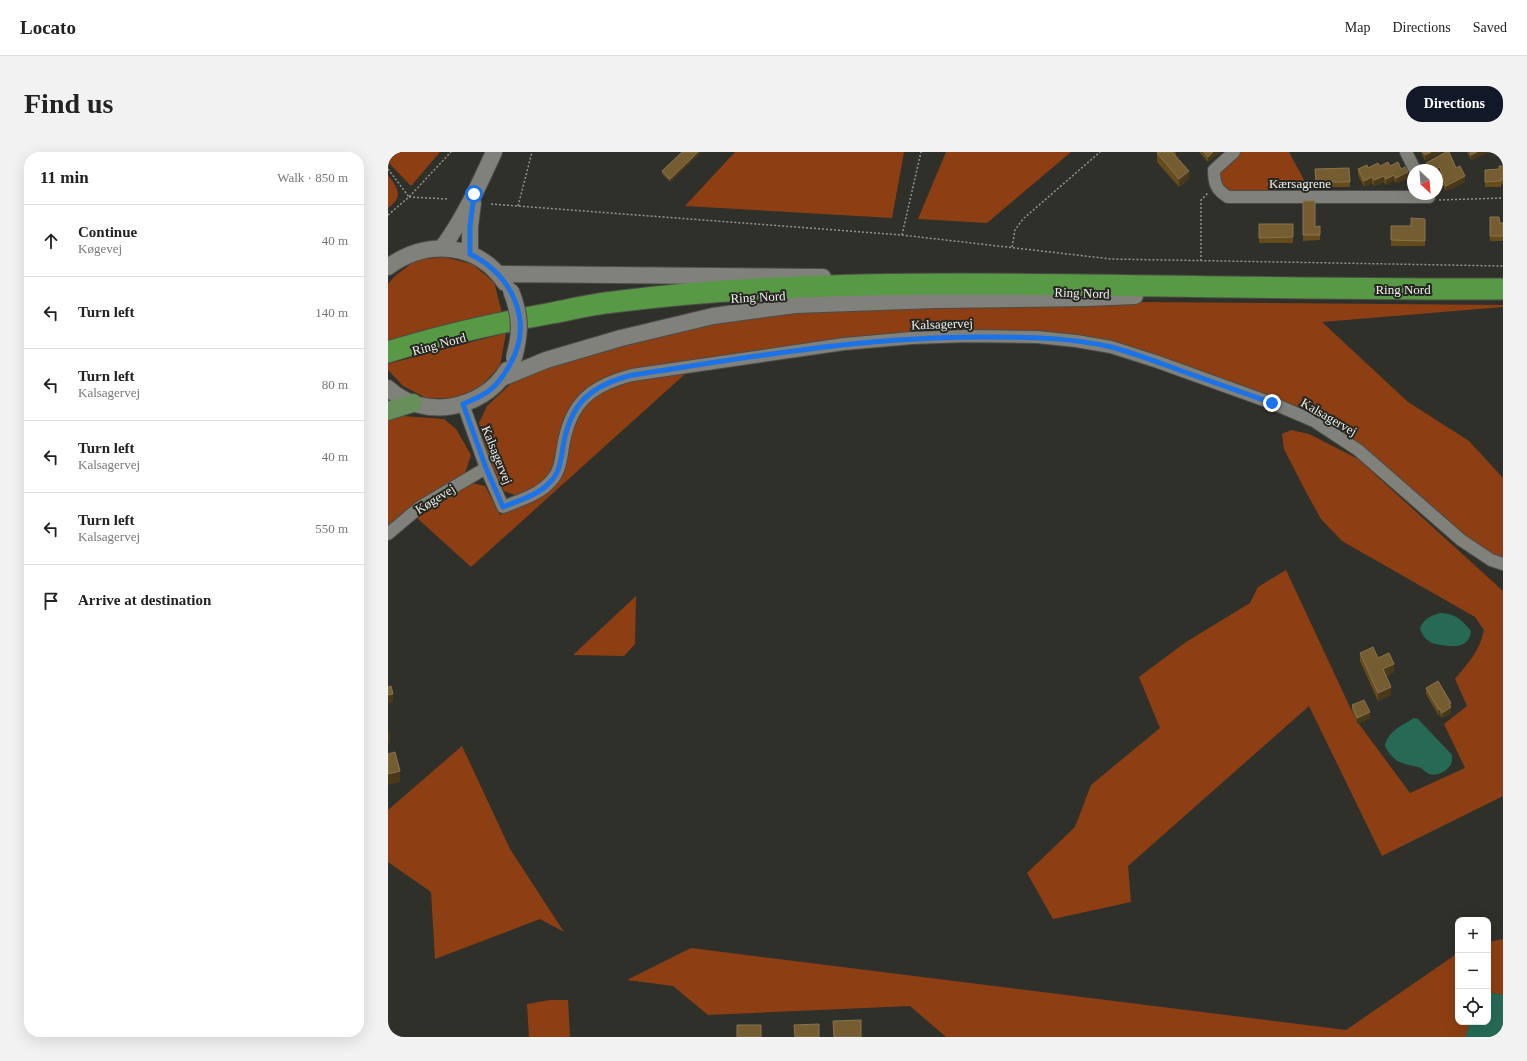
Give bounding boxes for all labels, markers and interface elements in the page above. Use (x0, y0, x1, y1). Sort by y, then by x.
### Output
text: Locato (20, 17, 76, 38)
text: Map (1345, 20, 1370, 35)
text: Directions (1392, 20, 1451, 35)
text: Saved (1473, 20, 1507, 35)
button: Directions (1406, 86, 1503, 122)
text: Find us (24, 88, 114, 119)
north arrow (1407, 164, 1443, 200)
text: 11 min (40, 168, 89, 187)
text: Walk · 850 m (277, 170, 348, 185)
street label: Kærsagrene (1269, 176, 1331, 191)
route start (465, 185, 483, 203)
text: Continue (78, 224, 137, 240)
icon: ahead (40, 230, 62, 252)
text: 40 m (322, 233, 348, 248)
text: Køgevej (78, 241, 122, 256)
street label: Ring Nord (1375, 282, 1431, 297)
street label: Ring Nord (1054, 285, 1110, 301)
street label: Ring Nord (730, 288, 786, 306)
icon: left (40, 302, 62, 324)
text: Turn left (78, 304, 135, 320)
text: 140 m (315, 305, 348, 320)
street label: Kalsagervej (911, 315, 973, 333)
street label: Ring Nord (410, 329, 468, 358)
text: Turn left (78, 368, 135, 384)
icon: left (40, 374, 62, 396)
text: 80 m (322, 377, 348, 392)
text: Kalsagervej (78, 385, 140, 400)
route end (1263, 394, 1281, 412)
street label: Kalsagervej (1298, 395, 1360, 439)
street label: Kalsagervej (478, 423, 516, 487)
text: Turn left (78, 440, 135, 456)
icon: left (40, 446, 62, 468)
text: 40 m (322, 449, 348, 464)
text: Kalsagervej (78, 457, 140, 472)
street label: Køgevej (412, 481, 458, 517)
text: Turn left (78, 512, 135, 528)
icon: left (40, 518, 62, 540)
text: 550 m (315, 521, 348, 536)
text: Kalsagervej (78, 529, 140, 544)
icon: arrive (40, 590, 62, 612)
text: Arrive at destination (78, 592, 211, 608)
map controls (1455, 917, 1491, 1025)
button: + (1455, 917, 1491, 953)
button: − (1455, 953, 1491, 989)
button: locate (1455, 989, 1491, 1025)

